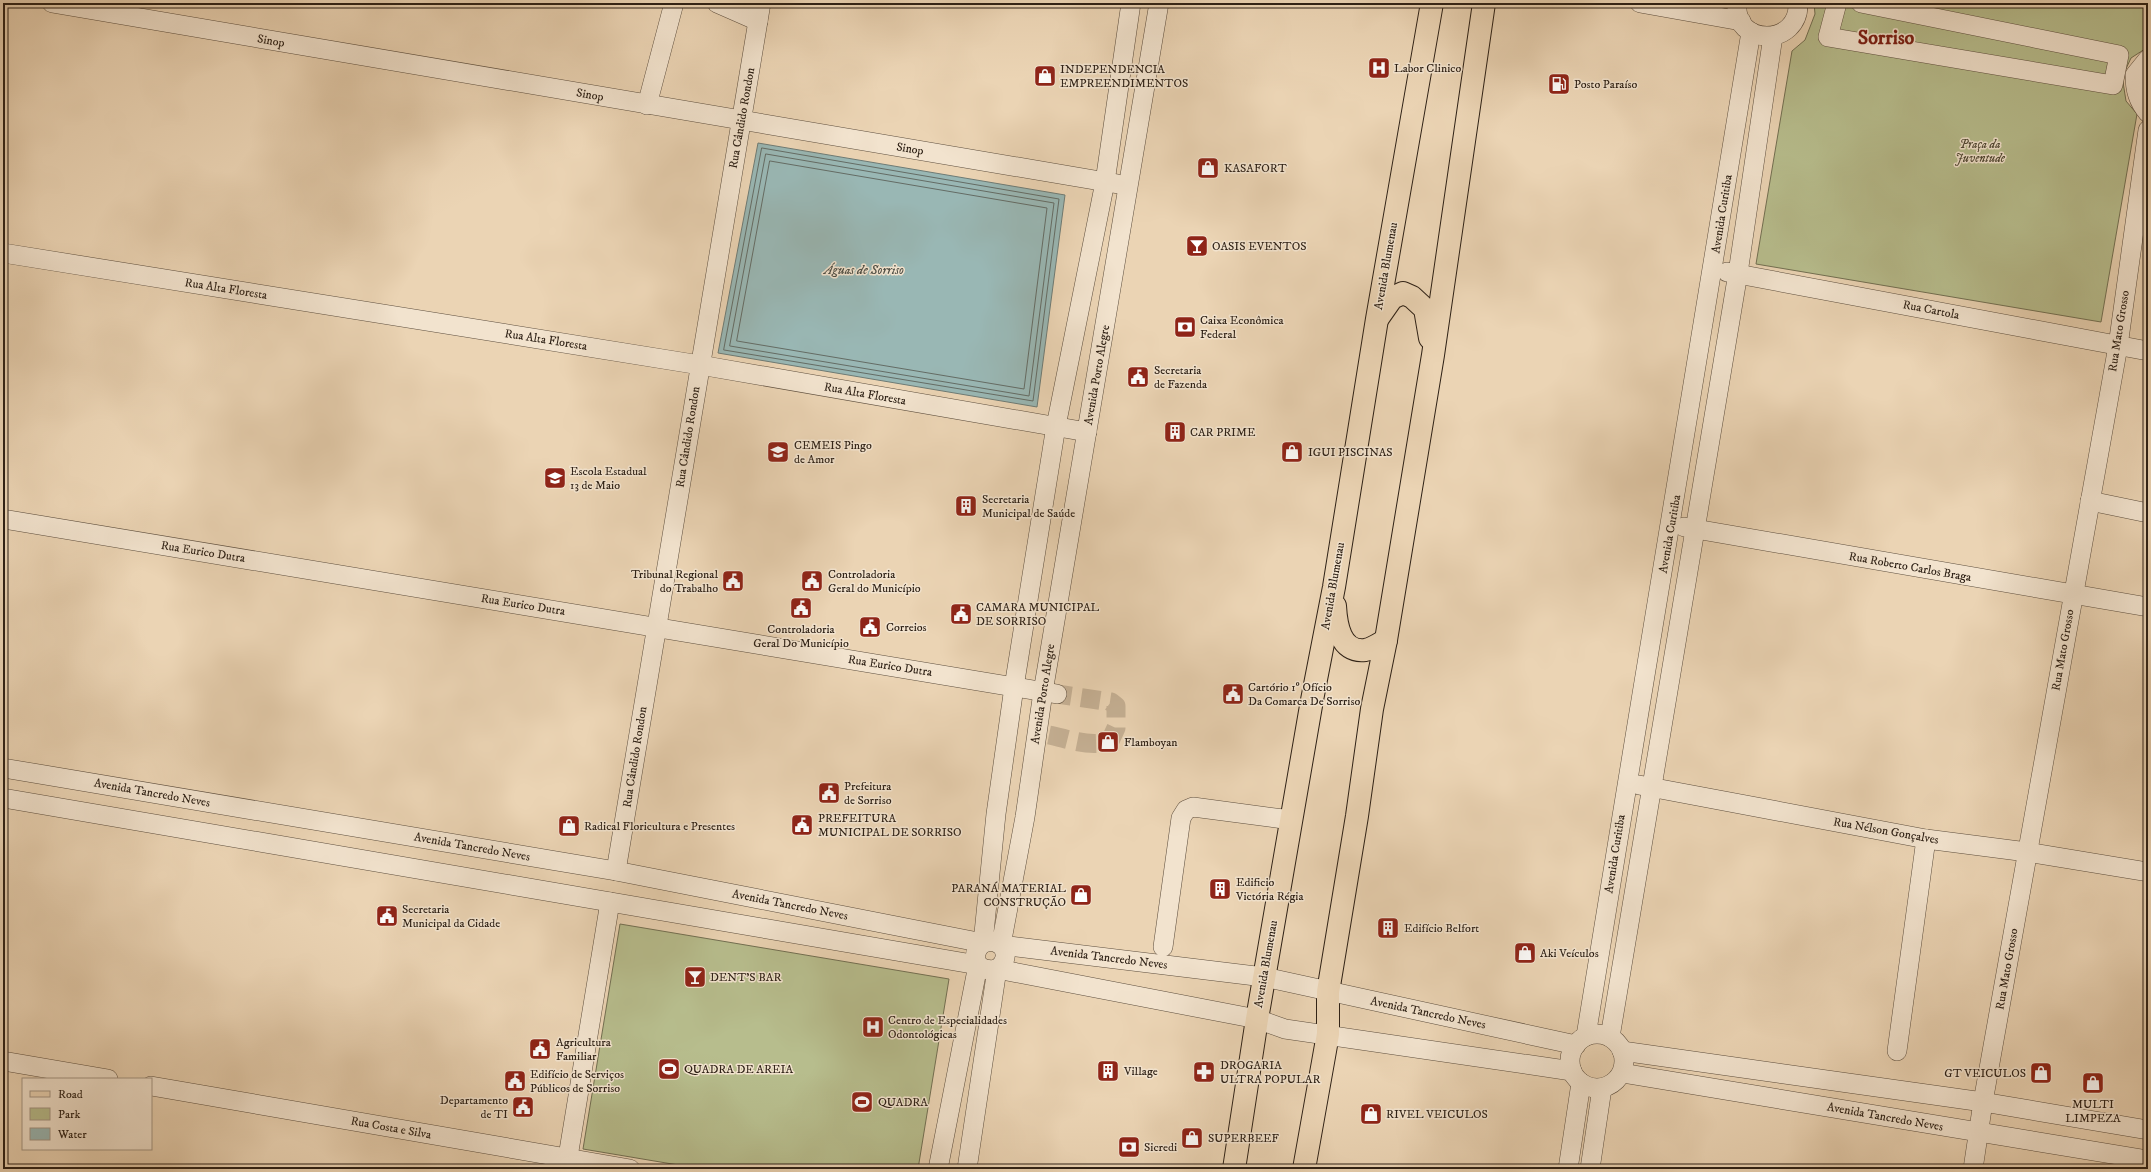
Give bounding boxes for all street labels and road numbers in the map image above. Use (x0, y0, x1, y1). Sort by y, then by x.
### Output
street label: Sinop (256, 31, 286, 51)
street label: Rua Cândido Rondon (726, 66, 758, 170)
street label: Sinop (575, 85, 605, 105)
street label: Sinop (895, 139, 925, 159)
street label: Avenida Curitiba (1708, 173, 1736, 254)
street label: Avenida Blumenau (1371, 221, 1401, 311)
street label: Rua Alta Floresta (184, 275, 269, 303)
street label: Rua Mato Grosso (2105, 289, 2133, 373)
street label: Rua Cartola (1901, 297, 1961, 323)
street label: Avenida Porto Alegre (1081, 324, 1113, 426)
street label: Rua Alta Floresta (504, 326, 589, 354)
street label: Rua Alta Floresta (823, 379, 908, 409)
street label: Rua Cândido Rondon (673, 385, 704, 489)
street label: Avenida Curitiba (1656, 493, 1684, 574)
street label: Rua Eurico Dutra (160, 538, 247, 566)
street label: Avenida Blumenau (1318, 541, 1348, 631)
street label: Rua Roberto Carlos Braga (1848, 549, 1973, 585)
street label: Rua Eurico Dutra (480, 591, 567, 619)
street label: Rua Mato Grosso (2048, 608, 2078, 692)
street label: Avenida Porto Alegre (1028, 643, 1058, 745)
street label: Rua Eurico Dutra (847, 652, 934, 680)
street label: Rua Cândido Rondon (620, 705, 651, 809)
street label: Avenida Tancredo Neves (93, 775, 211, 811)
street label: Avenida Curitiba (1601, 813, 1629, 894)
street label: Rua Nélson Gonçalves (1832, 814, 1940, 848)
street label: Avenida Tancredo Neves (413, 829, 531, 865)
street label: Avenida Tancredo Neves (731, 886, 849, 924)
street label: Avenida Blumenau (1251, 919, 1281, 1009)
street label: Rua Mato Grosso (1992, 927, 2022, 1011)
street label: Avenida Tancredo Neves (1050, 943, 1168, 973)
street label: Avenida Tancredo Neves (1369, 993, 1487, 1033)
street label: Avenida Tancredo Neves (1826, 1099, 1944, 1135)
street label: Rua Costa e Silva (350, 1114, 433, 1143)

